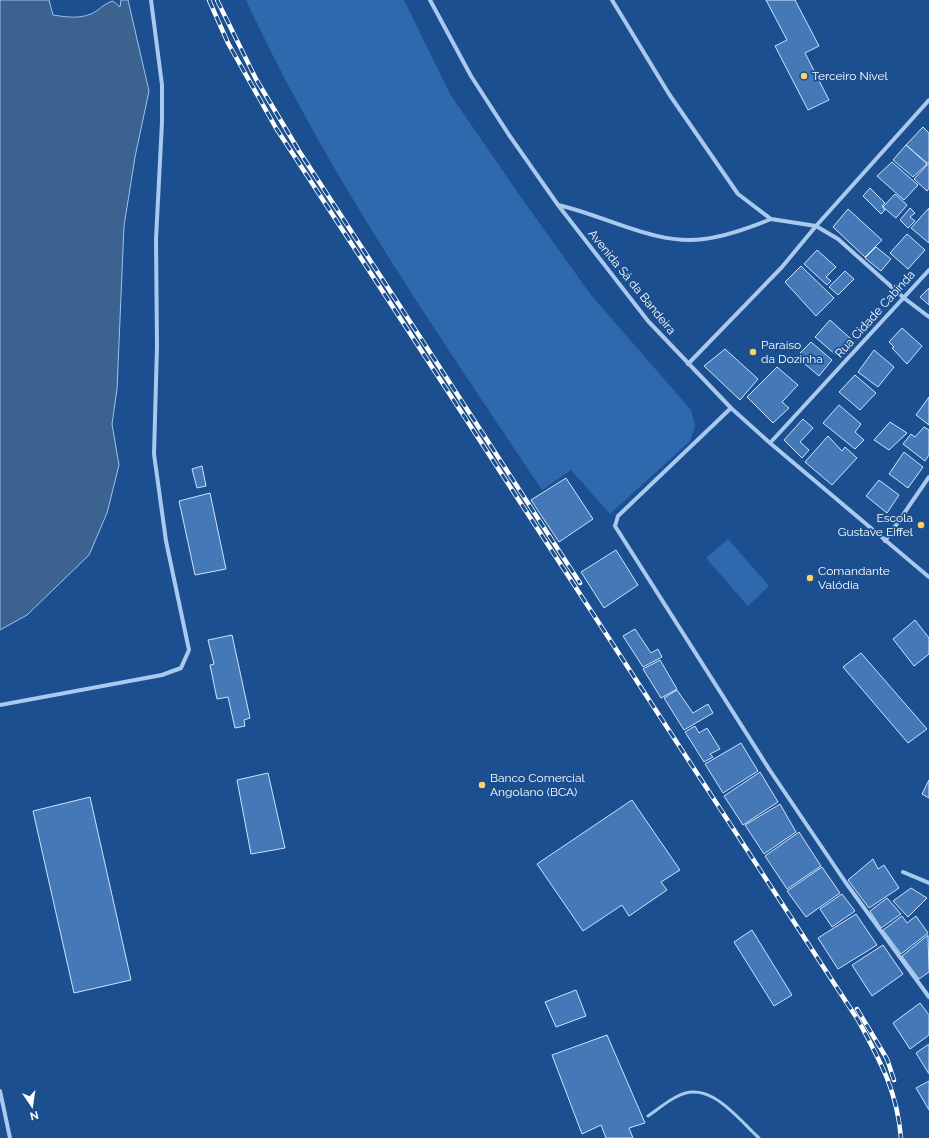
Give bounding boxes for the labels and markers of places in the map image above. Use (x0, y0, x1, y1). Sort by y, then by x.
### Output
place label: Terceiro Nível (812, 69, 889, 83)
marker: Terceiro Nível (799, 71, 809, 81)
place label: Paraíso da Dozinha (761, 338, 823, 366)
marker: Paraíso da Dozinha (748, 347, 758, 357)
place label: Escola Gustave Eiffel (838, 511, 914, 539)
marker: Escola Gustave Eiffel (916, 520, 926, 530)
place label: Comandante Valódia (818, 564, 890, 592)
marker: Comandante Valódia (805, 573, 815, 583)
place label: Banco Comercial Angolano (BCA) (490, 771, 585, 799)
marker: Banco Comercial Angolano (BCA) (477, 780, 487, 790)

